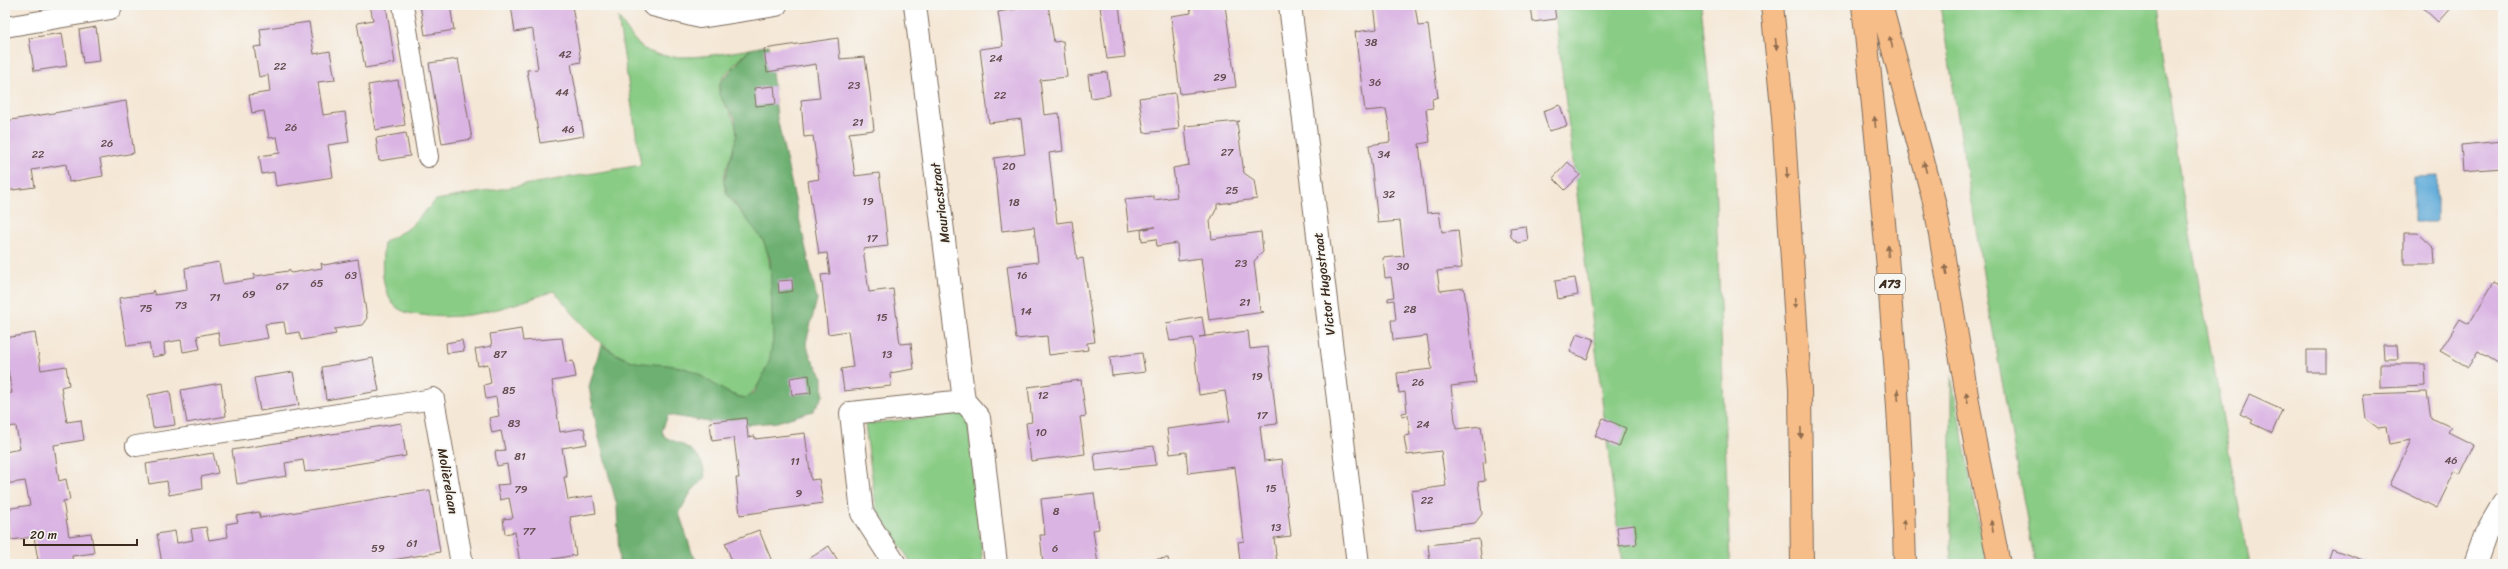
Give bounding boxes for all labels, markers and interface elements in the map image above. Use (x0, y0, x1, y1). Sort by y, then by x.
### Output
house number: 38 (1365, 33, 1378, 52)
one-way arrow (1888, 35, 1894, 47)
one-way arrow (1773, 38, 1779, 50)
house number: 42 (558, 45, 572, 64)
house number: 24 (989, 49, 1003, 68)
house number: 22 (274, 57, 287, 76)
house number: 29 (1213, 68, 1227, 87)
house number: 36 (1369, 73, 1381, 92)
house number: 23 (848, 76, 860, 95)
house number: 44 (555, 83, 569, 102)
house number: 22 (994, 86, 1007, 105)
house number: 21 (852, 113, 864, 132)
one-way arrow (1872, 116, 1878, 128)
house number: 26 (285, 118, 297, 137)
house number: 46 (561, 120, 575, 139)
house number: 26 (101, 134, 113, 153)
house number: 27 (1221, 143, 1234, 162)
house number: 22 (32, 145, 45, 164)
house number: 34 (1378, 145, 1391, 164)
house number: 20 (1002, 157, 1016, 176)
street label: Mauriacstraat (924, 161, 956, 244)
one-way arrow (1922, 161, 1928, 173)
one-way arrow (1783, 167, 1790, 179)
house number: 25 (1225, 181, 1239, 200)
house number: 32 (1383, 185, 1396, 204)
house number: 19 (862, 192, 874, 211)
house number: 18 (1008, 193, 1020, 212)
house number: 17 (867, 229, 878, 248)
street label: Victor Hugostraat (1306, 231, 1342, 337)
one-way arrow (1885, 245, 1891, 258)
house number: 23 (1235, 254, 1247, 273)
house number: 30 (1397, 257, 1410, 276)
one-way arrow (1943, 264, 1949, 276)
house number: 63 (345, 266, 357, 285)
house number: 16 (1017, 266, 1027, 285)
house number: 65 (311, 274, 324, 293)
road number: A73 (1875, 274, 1905, 294)
house number: 67 (276, 277, 289, 296)
house number: 69 (242, 285, 256, 304)
house number: 71 (210, 288, 221, 307)
house number: 21 (1239, 293, 1251, 312)
house number: 73 (175, 296, 187, 315)
one-way arrow (1791, 297, 1798, 309)
house number: 75 (139, 299, 153, 318)
house number: 28 (1404, 300, 1417, 319)
house number: 14 (1020, 302, 1032, 321)
house number: 15 (876, 308, 888, 327)
house number: 87 (494, 345, 507, 364)
house number: 13 (882, 345, 892, 364)
house number: 19 (1251, 367, 1263, 386)
house number: 26 (1412, 373, 1424, 392)
house number: 85 (502, 381, 516, 400)
house number: 12 (1037, 386, 1049, 405)
one-way arrow (1894, 389, 1901, 401)
one-way arrow (1964, 392, 1970, 404)
house number: 17 (1257, 406, 1268, 425)
house number: 83 (508, 414, 520, 433)
house number: 24 (1416, 415, 1430, 434)
house number: 10 (1035, 423, 1047, 442)
one-way arrow (1798, 427, 1804, 440)
street label: Molièrelaan (431, 446, 465, 516)
house number: 81 (514, 447, 526, 466)
house number: 46 (2444, 451, 2458, 470)
house number: 11 (790, 452, 800, 471)
house number: 15 (1265, 479, 1277, 498)
house number: 79 (514, 480, 528, 499)
house number: 9 (796, 484, 803, 503)
house number: 22 (1421, 491, 1434, 510)
house number: 8 (1053, 502, 1060, 521)
house number: 13 (1271, 518, 1281, 537)
one-way arrow (1900, 519, 1907, 531)
one-way arrow (1988, 520, 1994, 532)
scale bar (24, 521, 137, 547)
house number: 77 (523, 522, 536, 541)
text: 20 m (30, 524, 57, 546)
house number: 61 (407, 534, 418, 553)
house number: 59 (371, 539, 385, 558)
house number: 6 (1052, 539, 1058, 558)

